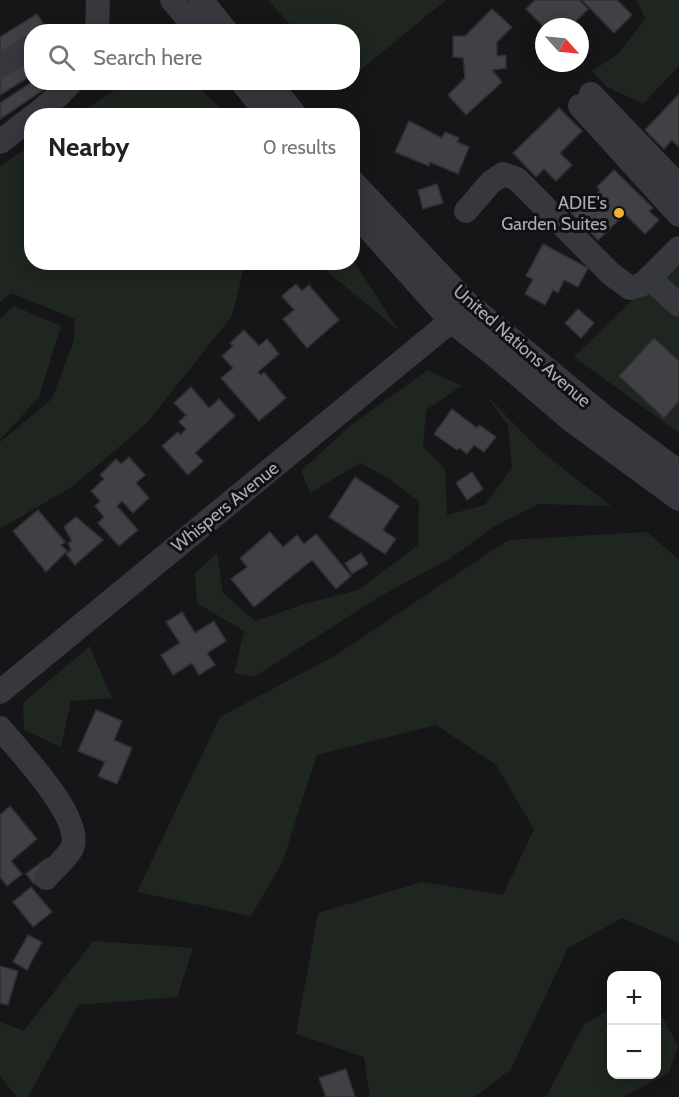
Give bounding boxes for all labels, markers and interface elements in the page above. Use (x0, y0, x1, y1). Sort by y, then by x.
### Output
north arrow (535, 18, 589, 72)
search box (24, 24, 360, 90)
icon: search (45, 41, 78, 74)
text: Search here (93, 44, 202, 71)
text: Nearby (48, 131, 129, 163)
text: 0 results (263, 135, 336, 159)
place label: ADIE's Garden Suites (501, 192, 607, 235)
marker: ADIE's Garden Suites (612, 206, 626, 220)
street label: United Nations Avenue (449, 280, 595, 412)
street label: Whispers Avenue (167, 457, 283, 557)
map controls (607, 971, 661, 1079)
button: + (607, 971, 661, 1025)
button: − (607, 1025, 661, 1079)

